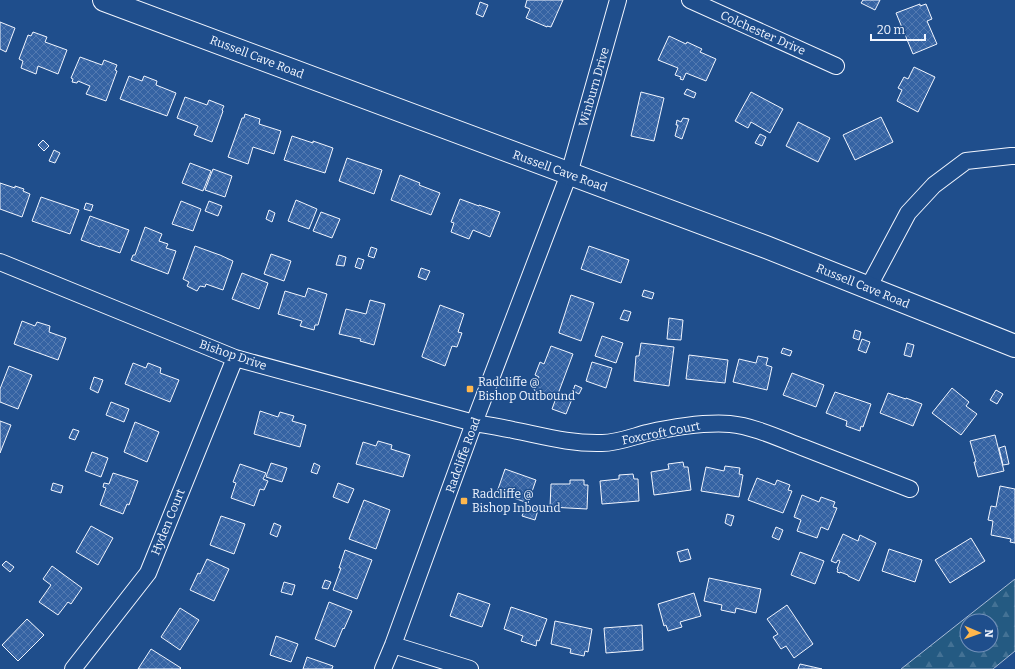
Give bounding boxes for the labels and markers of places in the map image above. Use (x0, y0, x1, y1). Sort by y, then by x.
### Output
place label: Radcliffe @ Bishop Outbound (478, 375, 575, 403)
marker: Radcliffe @ Bishop Outbound (465, 384, 475, 394)
place label: Radcliffe @ Bishop Inbound (472, 487, 561, 515)
marker: Radcliffe @ Bishop Inbound (459, 496, 469, 506)

